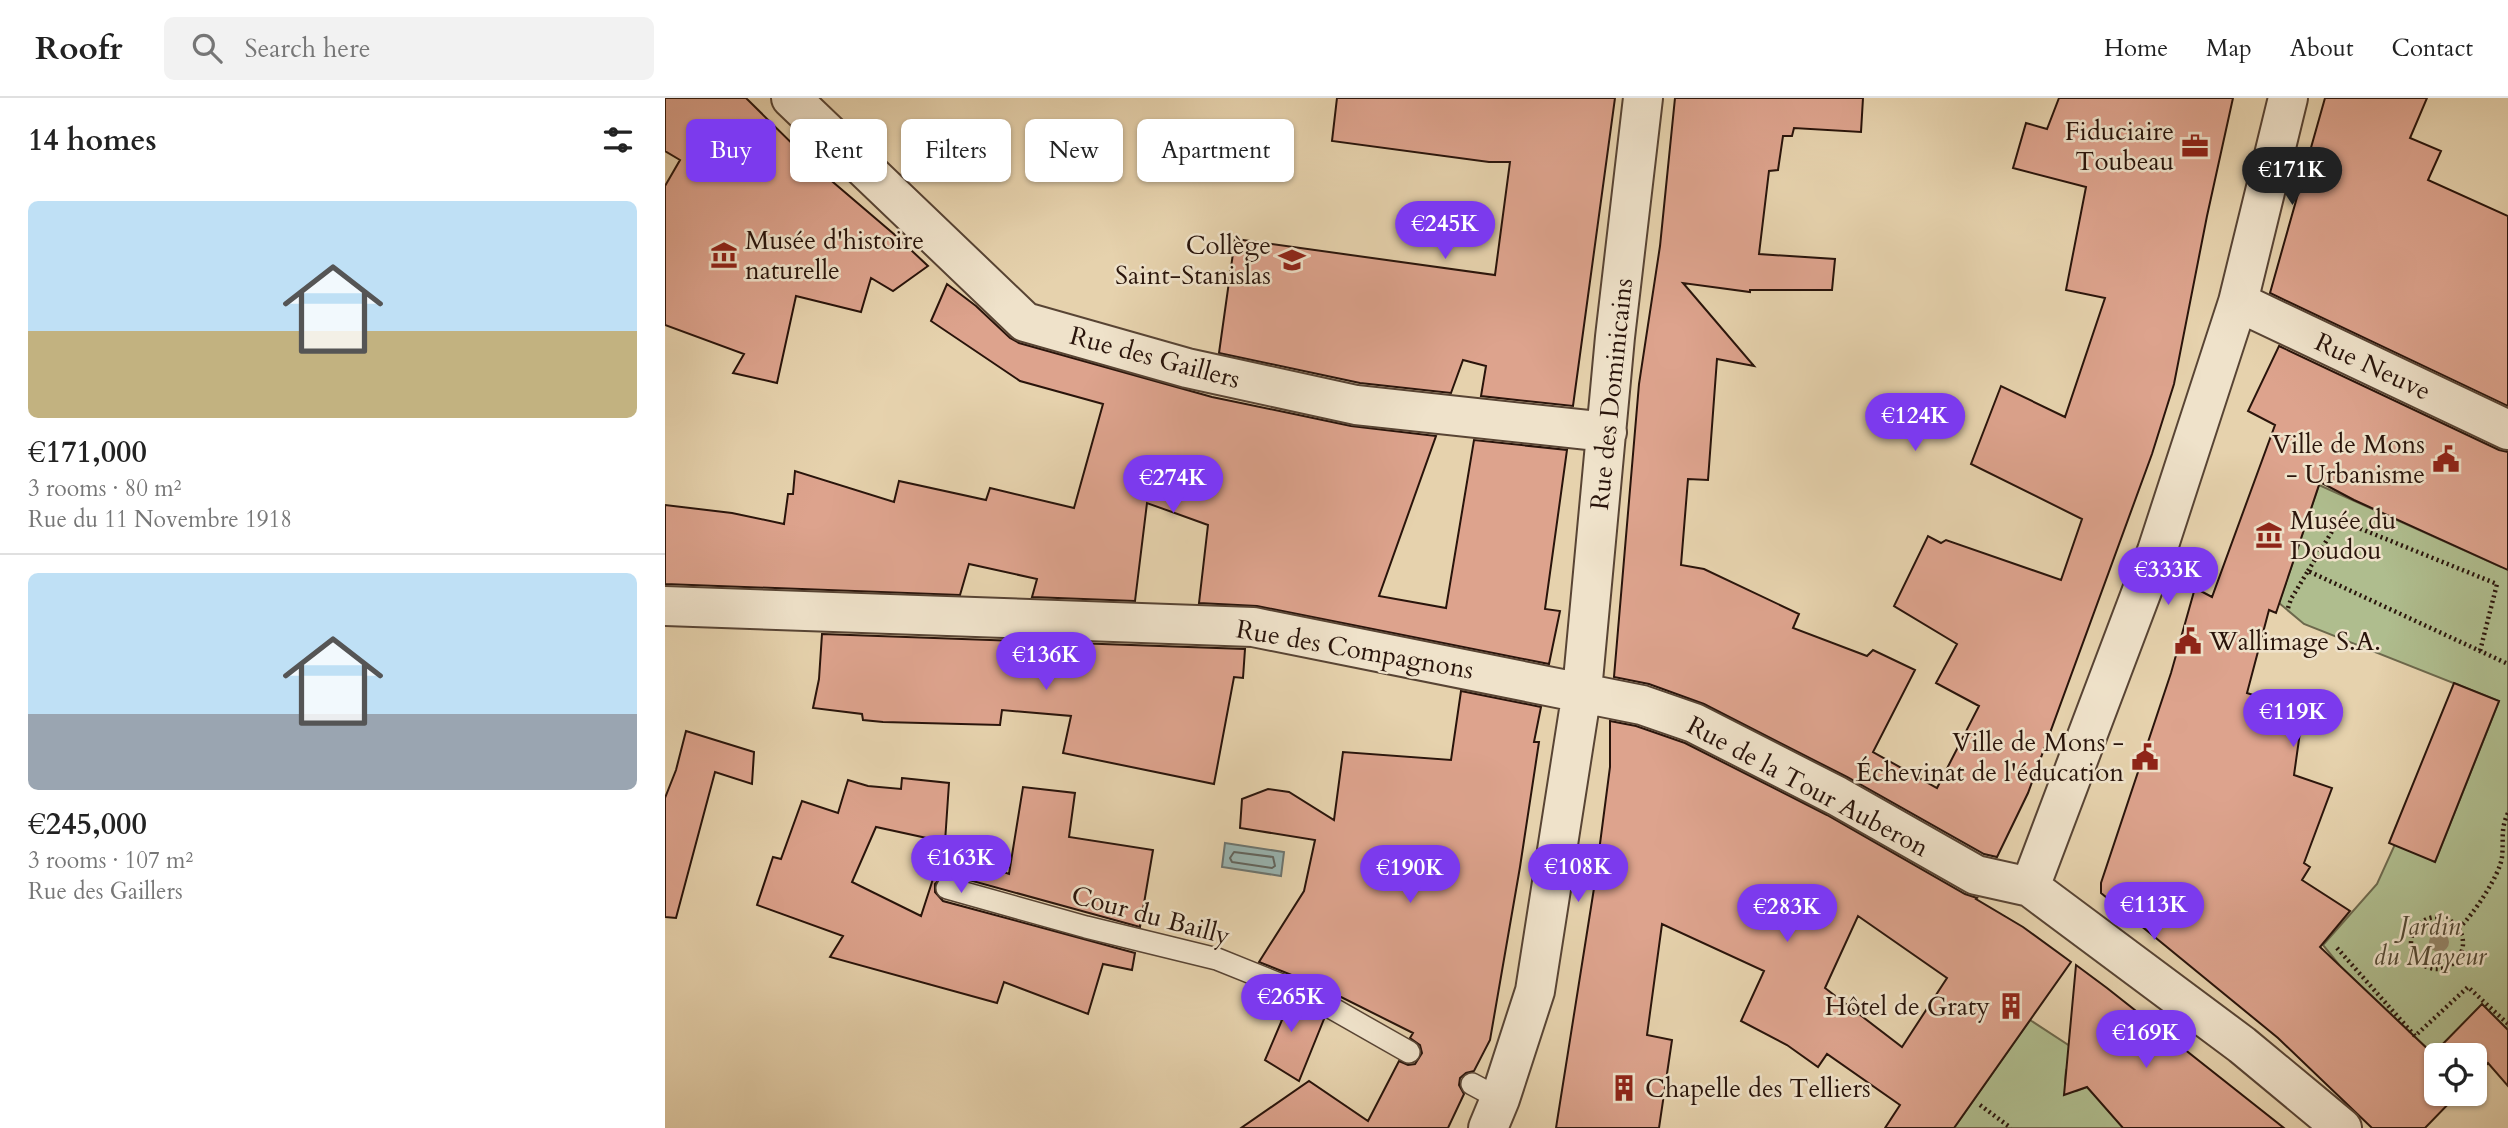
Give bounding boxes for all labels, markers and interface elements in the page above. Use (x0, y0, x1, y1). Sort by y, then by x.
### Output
search box (164, 17, 654, 80)
text: Roofr (35, 26, 122, 71)
icon: search (188, 29, 226, 67)
text: Search here (244, 31, 370, 66)
text: Home (2104, 32, 2168, 65)
text: Map (2206, 32, 2252, 65)
text: About (2290, 32, 2354, 65)
text: Contact (2392, 32, 2473, 65)
place label: Fiduciaire Toubeau (2065, 114, 2174, 179)
chip: Buy (686, 119, 776, 182)
chip: Rent (790, 119, 887, 182)
chip: Filters (901, 119, 1011, 182)
chip: New (1025, 119, 1123, 182)
chip: Apartment (1137, 119, 1294, 182)
text: 14 homes (28, 120, 157, 161)
icon: filters (599, 121, 637, 159)
office icon: Fiduciaire Toubeau (2180, 131, 2210, 161)
pin: €171K (2243, 148, 2341, 207)
text: €171K (2258, 154, 2326, 185)
pin: €245K (1396, 202, 1494, 261)
text: €245K (1411, 208, 1479, 239)
place label: Musée d'histoire naturelle (745, 223, 924, 288)
place label: Collège Saint-Stanislas (1115, 228, 1271, 293)
museum icon: Musée d'histoire naturelle (709, 240, 739, 270)
school or university icon: Collège Saint-Stanislas (1277, 245, 1307, 275)
icon: home (270, 246, 396, 372)
street label: Rue des Dominicains (1582, 276, 1641, 512)
street label: Rue des Gaillers (1066, 318, 1244, 397)
street label: Rue Neuve (2309, 324, 2437, 409)
pin: €124K (1866, 394, 1964, 453)
text: €124K (1881, 400, 1949, 431)
place label: Ville de Mons - Urbanisme (2272, 427, 2425, 492)
text: €171,000 (28, 432, 147, 473)
public building icon: Ville de Mons - Urbanisme (2431, 444, 2461, 474)
pin: €274K (1124, 456, 1222, 515)
text: €274K (1139, 462, 1207, 493)
text: 3 rooms · 80 m² (28, 473, 181, 504)
place label: Musée du Doudou (2290, 503, 2396, 568)
text: Rue du 11 Novembre 1918 (28, 504, 292, 535)
museum icon: Musée du Doudou (2254, 520, 2284, 550)
pin: €333K (2119, 547, 2217, 607)
text: €333K (2134, 554, 2202, 585)
street label: Rue des Compagnons (1234, 611, 1476, 688)
icon: home (270, 618, 396, 744)
place label: Wallimage S.A. (2208, 624, 2381, 659)
public building icon: Wallimage S.A. (2173, 626, 2203, 656)
pin: €136K (997, 632, 1095, 692)
text: €136K (1012, 639, 1080, 670)
pin: €119K (2244, 690, 2342, 749)
text: €119K (2259, 696, 2327, 727)
street label: Rue de la Tour Auberon (1681, 708, 1935, 865)
place label: Ville de Mons - Échevinat de l'éducation (1856, 725, 2124, 790)
public building icon: Ville de Mons - Échevinat de l'éducation (2130, 742, 2160, 772)
text: €245,000 (28, 804, 147, 845)
pin: €163K (912, 836, 1010, 895)
text: €163K (927, 842, 995, 873)
pin: €108K (1529, 844, 1627, 904)
text: 3 rooms · 107 m² (28, 845, 193, 876)
pin: €190K (1361, 846, 1459, 905)
text: €108K (1544, 851, 1612, 882)
text: €190K (1376, 852, 1444, 883)
text: Rue des Gaillers (28, 876, 183, 907)
street label: Cour du Bailly (1068, 877, 1234, 954)
pin: €113K (2105, 882, 2203, 942)
pin: €283K (1738, 884, 1836, 944)
text: €113K (2120, 889, 2188, 920)
text: €283K (1753, 891, 1821, 922)
park label: Jardin du Mayeur (2373, 909, 2488, 974)
pin: €265K (1242, 974, 1340, 1034)
text: €265K (1257, 981, 1325, 1012)
place label: Hôtel de Graty (1825, 989, 1990, 1024)
building icon: Hôtel de Graty (1996, 991, 2026, 1021)
pin: €169K (2097, 1010, 2195, 1070)
text: €169K (2112, 1017, 2180, 1048)
map controls (2424, 1043, 2487, 1106)
button: locate (2424, 1043, 2487, 1106)
place label: Chapelle des Telliers (1645, 1071, 1871, 1106)
building icon: Chapelle des Telliers (1609, 1073, 1639, 1103)

